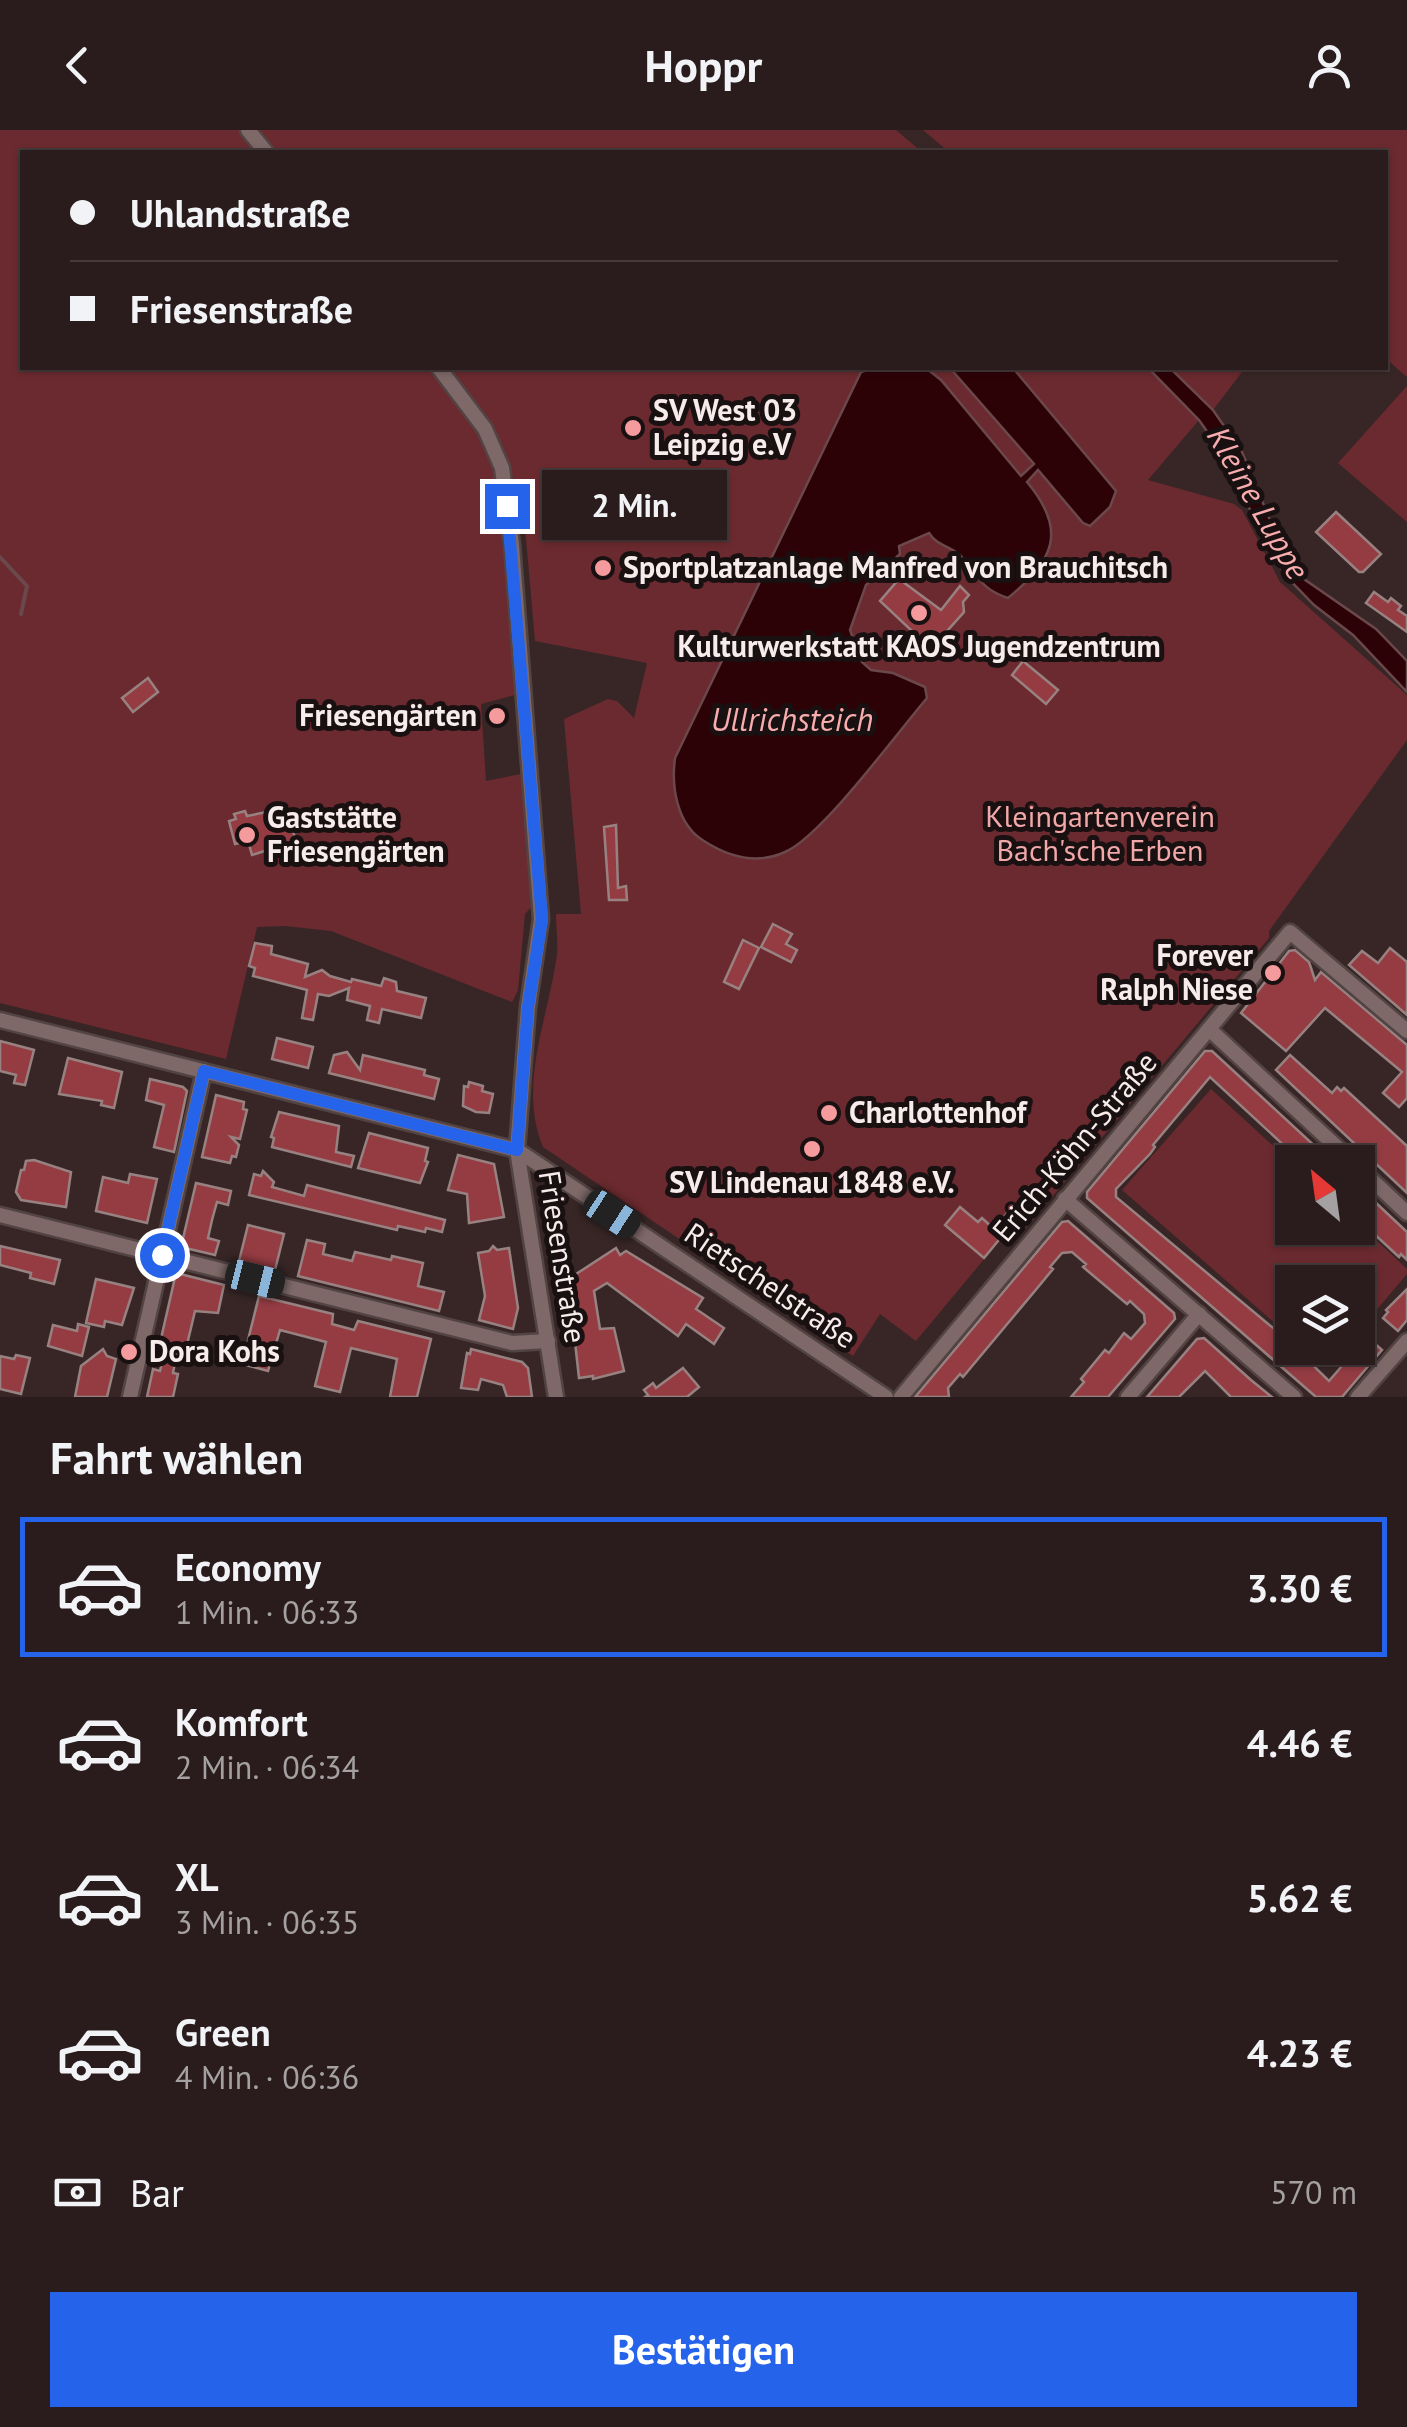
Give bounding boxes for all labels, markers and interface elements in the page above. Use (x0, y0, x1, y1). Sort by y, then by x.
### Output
text: Hoppr (645, 36, 762, 94)
icon: back (50, 38, 105, 93)
icon: person (1302, 38, 1357, 93)
text: Uhlandstraße (130, 188, 350, 237)
text: Friesenstraße (130, 284, 353, 333)
place label: SV West 03 Leipzig e.V (653, 390, 797, 463)
marker: SV West 03 Leipzig e.V (622, 417, 644, 439)
water label: Kleine Luppe (1198, 419, 1320, 587)
callout: 2 Min. (542, 471, 727, 541)
route end (485, 484, 530, 529)
text: 2 Min. (592, 484, 677, 526)
place label: Sportplatzanlage Manfred von Brauchitsch (623, 547, 1168, 586)
marker: Sportplatzanlage Manfred von Brauchitsch (592, 557, 614, 579)
marker: Kulturwerkstatt KAOS Jugendzentrum (908, 602, 930, 624)
place label: Kulturwerkstatt KAOS Jugendzentrum (677, 626, 1161, 665)
place label: Friesengärten (299, 695, 477, 734)
water label: Ullrichsteich (711, 698, 873, 740)
marker: Friesengärten (486, 705, 508, 727)
park label: Kleingartenverein Bach'sche Erben (985, 796, 1215, 869)
place label: Gaststätte Friesengärten (267, 797, 445, 870)
marker: Gaststätte Friesengärten (236, 824, 258, 846)
place label: Forever Ralph Niese (1100, 935, 1253, 1008)
marker: Forever Ralph Niese (1262, 962, 1284, 984)
street label: Erich-Köhn-Straße (983, 1043, 1165, 1249)
place label: Charlottenhof (849, 1092, 1029, 1131)
marker: Charlottenhof (818, 1102, 840, 1124)
marker: SV Lindenau 1848 e.V. (801, 1138, 823, 1160)
north arrow (1275, 1145, 1375, 1245)
map controls (1275, 1145, 1375, 1365)
place label: SV Lindenau 1848 e.V. (669, 1162, 955, 1201)
street label: Friesenstraße (531, 1168, 596, 1346)
car (579, 1185, 645, 1243)
street label: Rietschelstraße (678, 1213, 864, 1356)
route start (140, 1233, 185, 1278)
car (222, 1257, 288, 1301)
button: layers (1275, 1265, 1375, 1365)
place label: Dora Kohs (149, 1331, 280, 1370)
marker: Dora Kohs (118, 1341, 140, 1363)
text: Fahrt wählen (50, 1428, 303, 1486)
icon: car (55, 1542, 145, 1632)
text: Economy (175, 1542, 321, 1591)
text: 3.30 € (1247, 1563, 1352, 1612)
text: 1 Min. · 06:33 (175, 1591, 359, 1633)
icon: car (55, 1697, 145, 1787)
text: Komfort (175, 1697, 308, 1746)
text: 4.46 € (1247, 1718, 1352, 1767)
text: 2 Min. · 06:34 (175, 1746, 359, 1788)
icon: car (55, 1852, 145, 1942)
text: XL (175, 1852, 219, 1901)
text: 5.62 € (1247, 1873, 1352, 1922)
text: 3 Min. · 06:35 (175, 1901, 359, 1943)
icon: car (55, 2007, 145, 2097)
text: Green (175, 2007, 271, 2056)
text: 4.23 € (1247, 2028, 1352, 2077)
text: 4 Min. · 06:36 (175, 2056, 359, 2098)
icon: cash (50, 2165, 105, 2220)
text: Bar (130, 2168, 184, 2217)
text: 570 m (1270, 2171, 1357, 2213)
button: Bestätigen (50, 2292, 1357, 2407)

